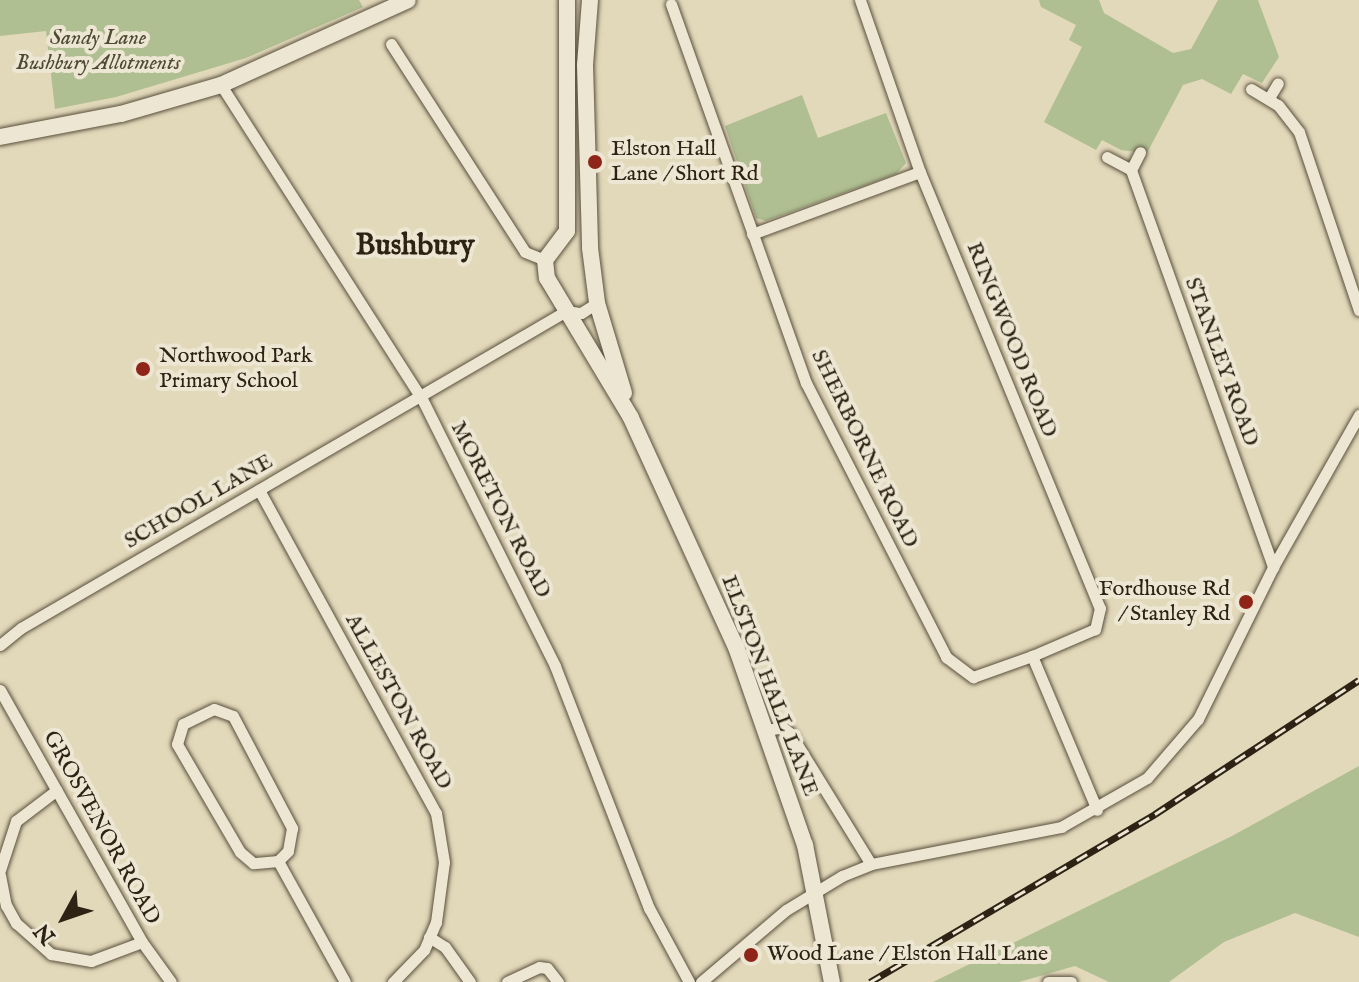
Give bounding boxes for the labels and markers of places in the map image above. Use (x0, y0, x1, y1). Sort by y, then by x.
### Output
place label: Elston Hall Lane / Short Rd (611, 136, 759, 188)
marker: Elston Hall Lane / Short Rd (586, 153, 604, 171)
place label: Northwood Park Primary School (159, 343, 313, 394)
marker: Northwood Park Primary School (134, 360, 152, 378)
place label: Fordhouse Rd / Stanley Rd (1099, 576, 1230, 628)
marker: Fordhouse Rd / Stanley Rd (1237, 593, 1255, 611)
place label: Wood Lane / Elston Hall Lane (767, 942, 1048, 968)
marker: Wood Lane / Elston Hall Lane (742, 946, 760, 964)

